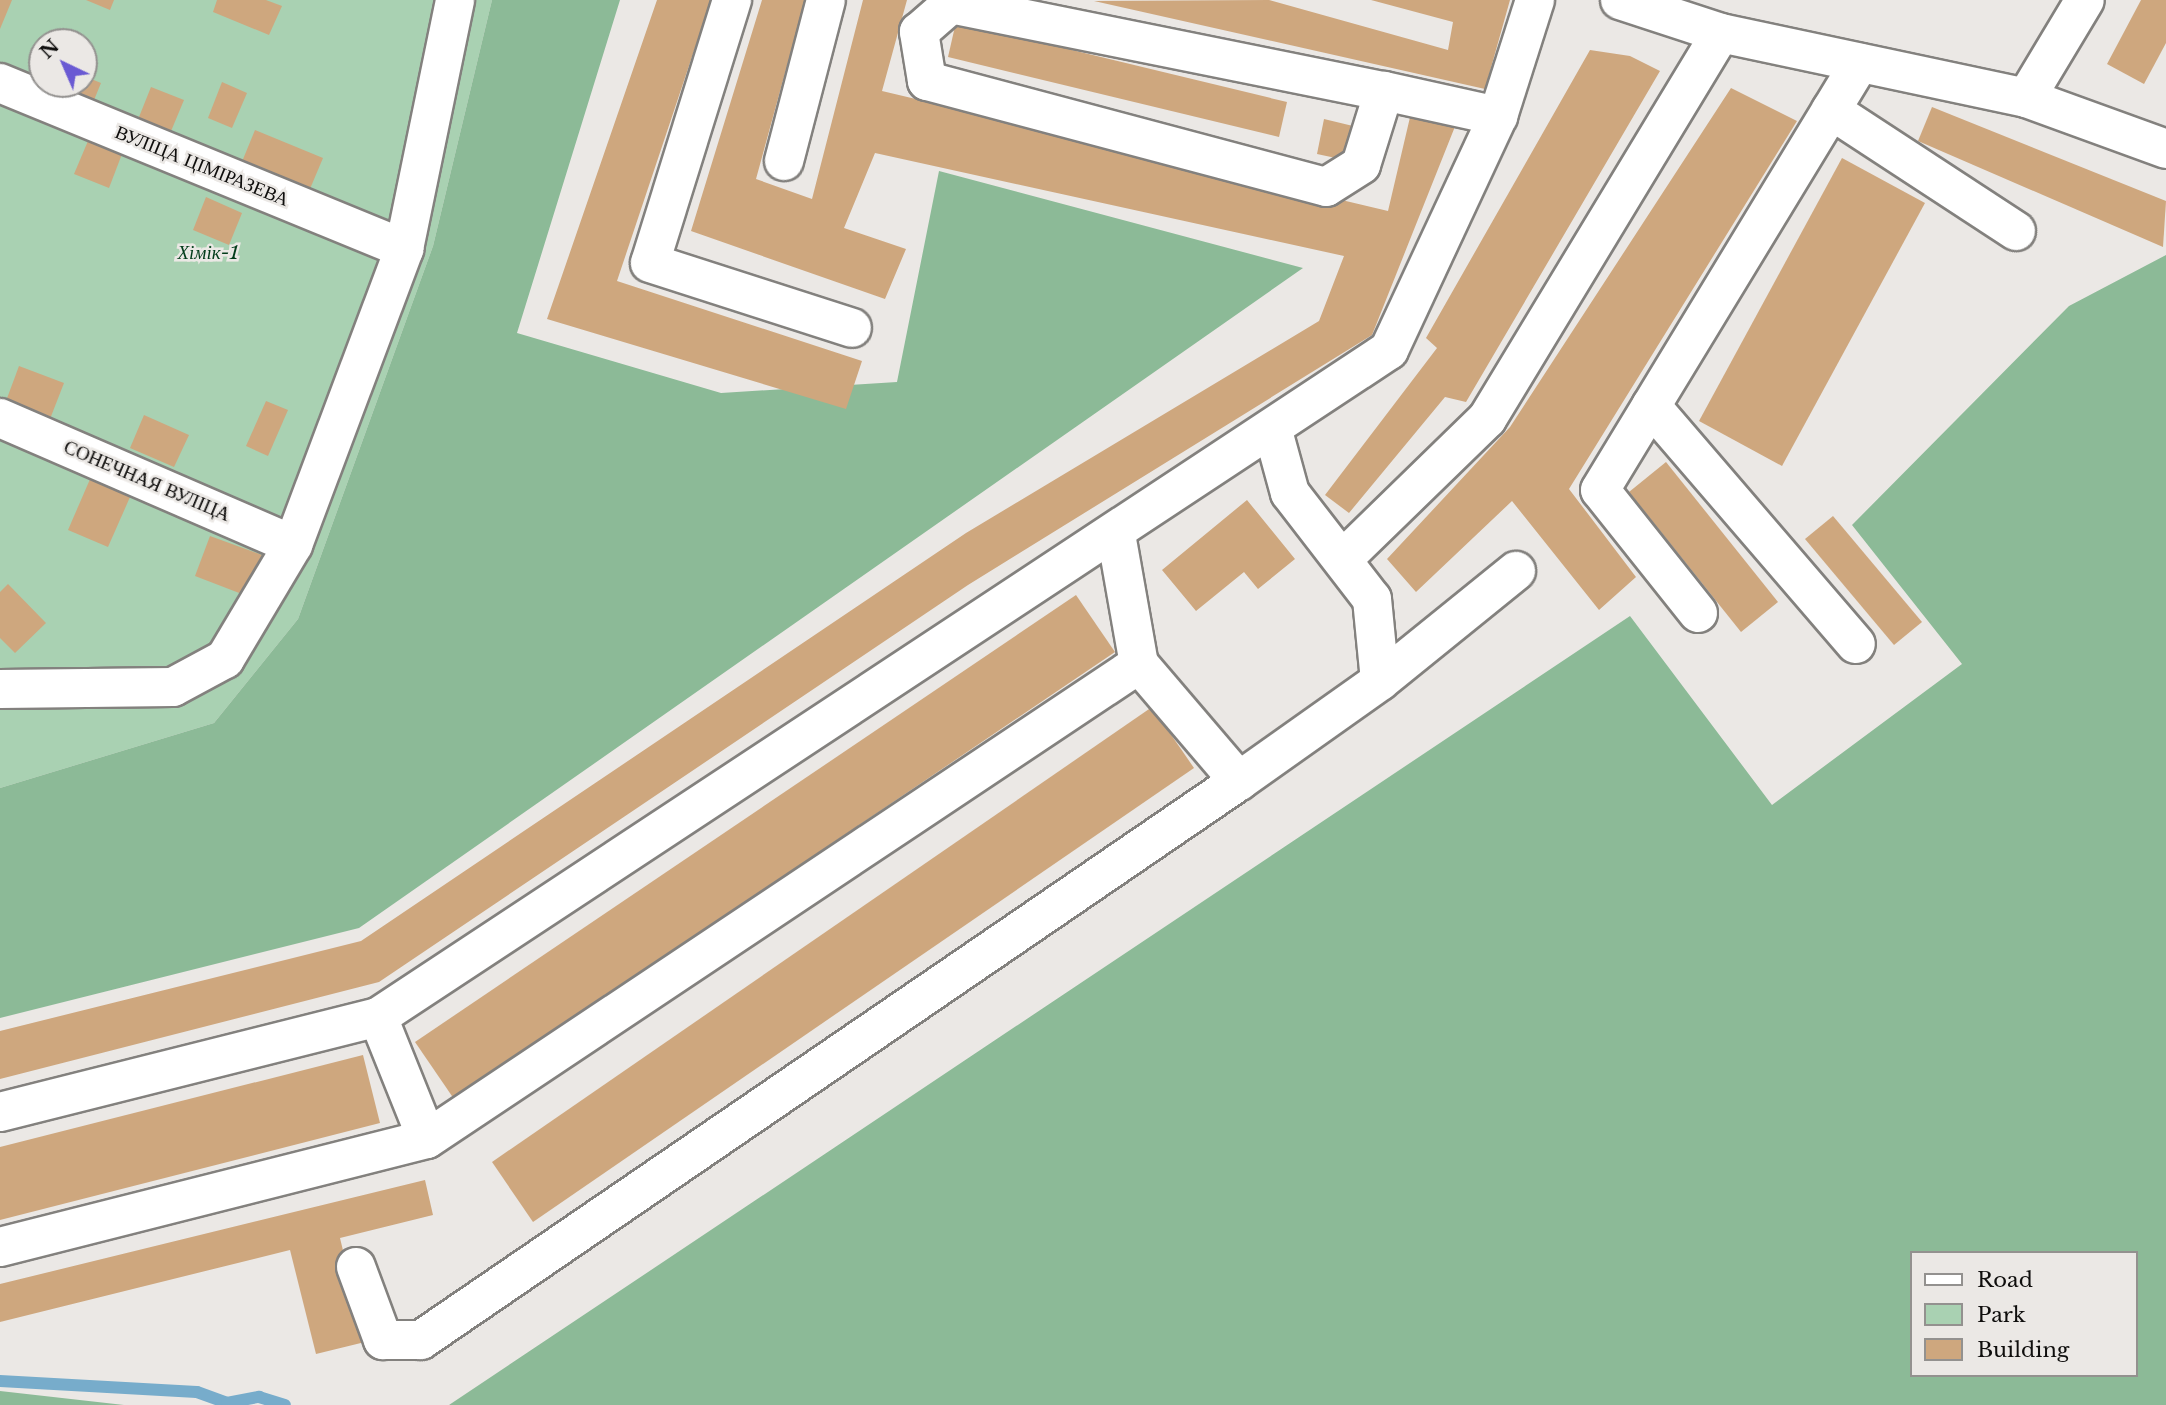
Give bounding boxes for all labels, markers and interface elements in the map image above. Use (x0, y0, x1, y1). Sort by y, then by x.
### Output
north arrow (28, 28, 98, 98)
text: N (35, 34, 64, 63)
street label: ВУЛІЦА ЦІМІРАЗЕВА (112, 121, 292, 211)
park label: Хімік-1 (177, 242, 239, 264)
street label: СОНЕЧНАЯ ВУЛІЦА (60, 436, 234, 526)
legend (1910, 1251, 2138, 1377)
text: Road (1977, 1267, 2033, 1293)
text: Park (1977, 1302, 2026, 1328)
text: Building (1977, 1337, 2069, 1363)

